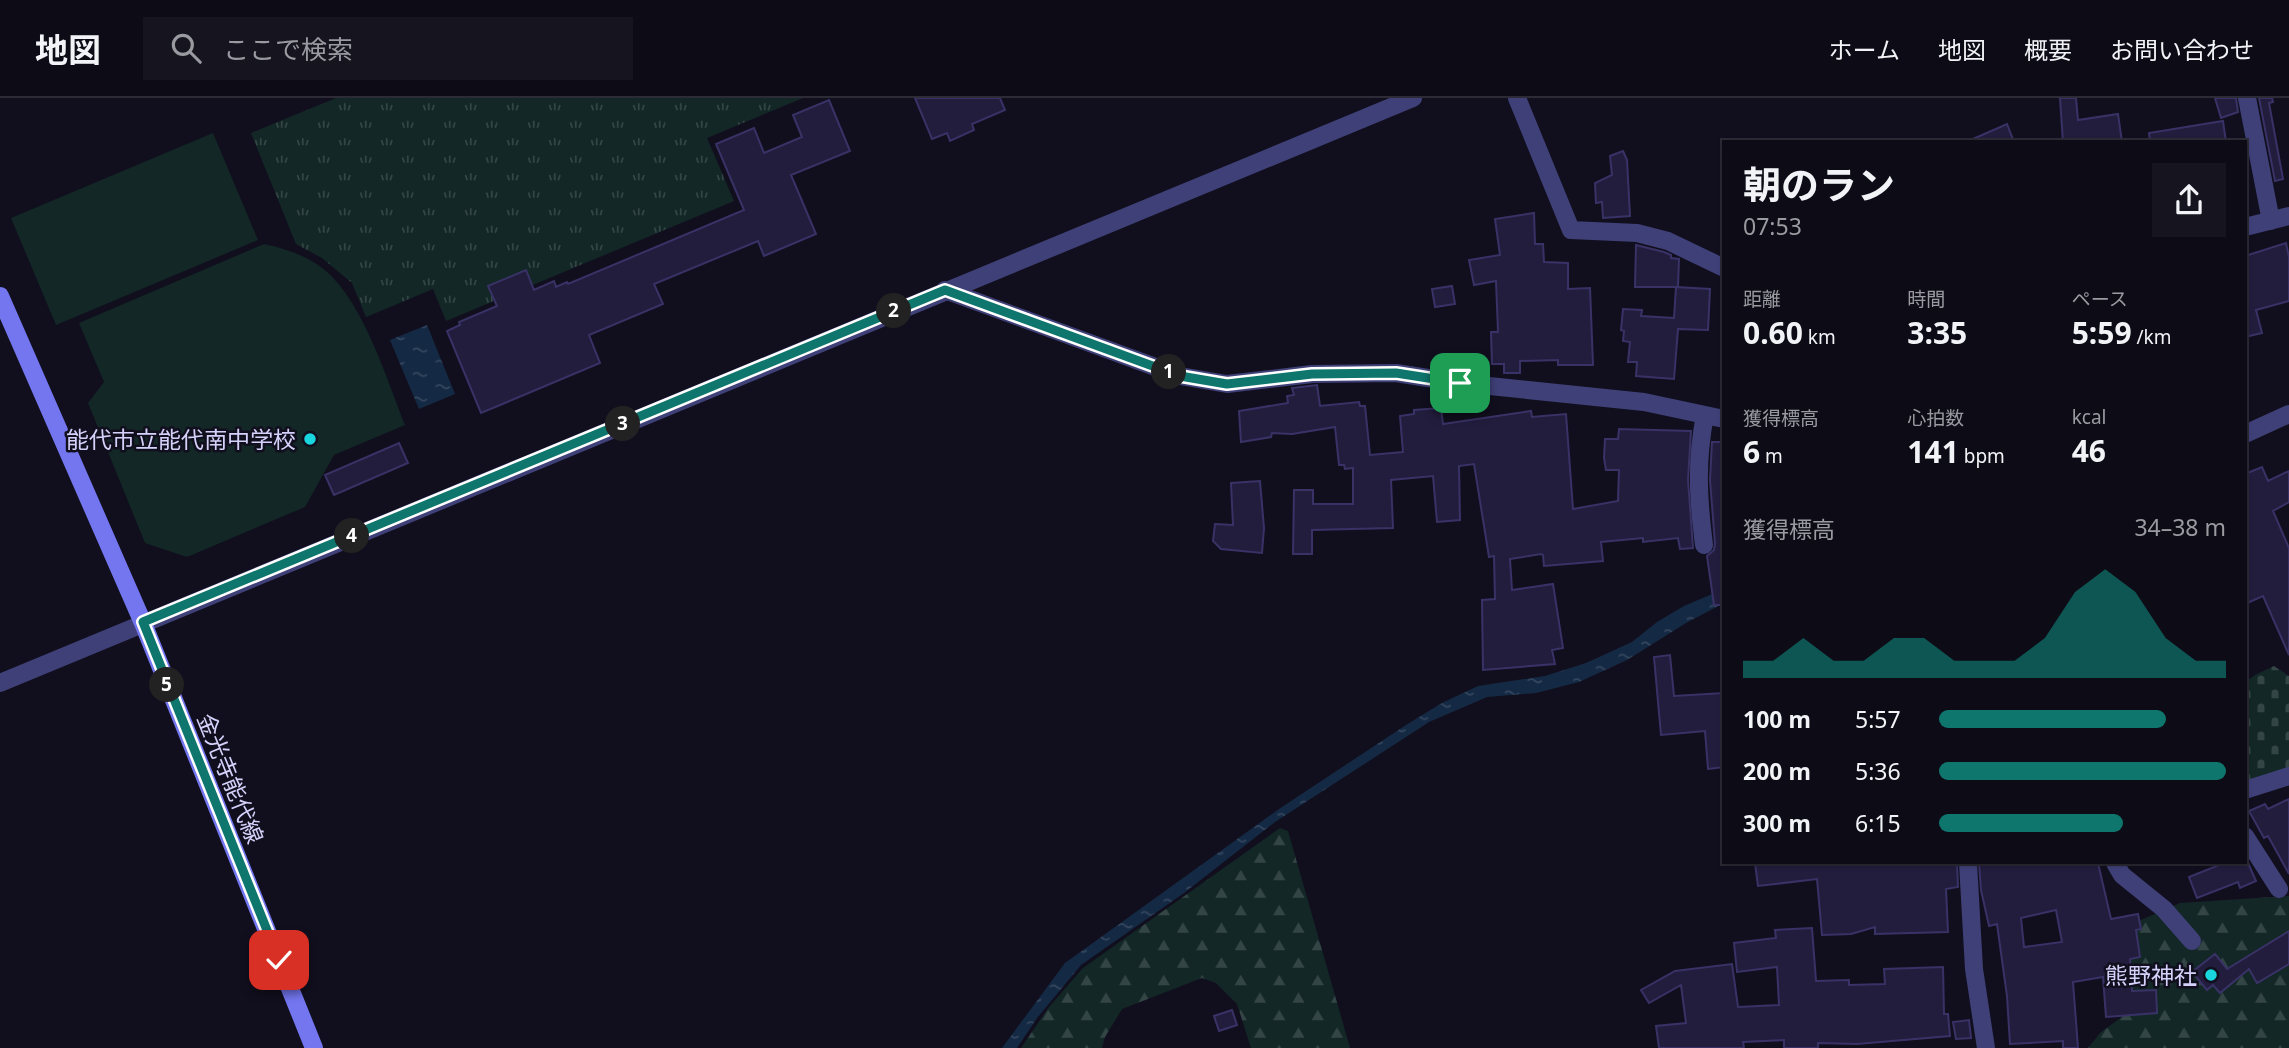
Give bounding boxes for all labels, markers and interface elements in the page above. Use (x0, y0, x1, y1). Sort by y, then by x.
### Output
search box (143, 17, 633, 80)
text: 地図 (35, 27, 101, 72)
icon: search (167, 29, 205, 67)
text: ここで検索 (223, 31, 353, 67)
text: ホーム (1829, 33, 1900, 66)
text: 地図 (1938, 33, 1986, 66)
text: 概要 (2024, 33, 2072, 66)
text: お問い合わせ (2110, 33, 2254, 66)
text: 朝のラン (1743, 158, 1895, 210)
button: share (2152, 163, 2226, 237)
text: 07:53 (1743, 210, 1802, 242)
text: 距離 (1743, 286, 1781, 312)
text: 時間 (1907, 286, 1945, 312)
text: ペース (2072, 286, 2128, 312)
pin: 2 (876, 294, 912, 328)
text: 2 (888, 297, 899, 323)
text: 0.60 (1743, 312, 1803, 353)
text: 3:35 (1907, 312, 1967, 353)
text: 5:59 (2072, 312, 2132, 353)
text: km (1803, 324, 1836, 350)
text: /km (2132, 324, 2172, 350)
pin (1430, 353, 1490, 413)
pin: 1 (1152, 354, 1186, 390)
text: 1 (1163, 358, 1174, 384)
icon: arrive (1441, 364, 1479, 402)
text: kcal (2072, 404, 2106, 430)
text: 獲得標高 (1743, 405, 1819, 431)
text: 心拍数 (1907, 405, 1964, 431)
pin: 3 (606, 406, 640, 442)
text: 3 (617, 410, 628, 436)
place label: 能代市立能代南中学校 (66, 423, 296, 455)
text: 46 (2072, 430, 2106, 471)
marker: 能代市立能代南中学校 (302, 431, 318, 447)
text: 6 (1743, 431, 1760, 472)
text: 141 (1907, 431, 1959, 472)
text: m (1760, 443, 1783, 469)
text: bpm (1959, 443, 2005, 469)
text: 34–38 m (2134, 511, 2226, 543)
text: 獲得標高 (1743, 513, 1835, 545)
pin: 4 (334, 518, 370, 554)
text: 4 (346, 522, 357, 548)
pin: 5 (150, 668, 184, 702)
text: 5 (161, 671, 172, 697)
text: 100 m (1743, 703, 1811, 735)
text: 5:57 (1855, 703, 1901, 735)
street label: 金光寺能代線 (190, 708, 272, 848)
text: 200 m (1743, 755, 1811, 787)
text: 5:36 (1855, 755, 1901, 787)
text: 300 m (1743, 807, 1811, 839)
text: 6:15 (1855, 807, 1901, 839)
pin (249, 930, 309, 990)
icon: check (260, 941, 298, 979)
place label: 熊野神社 (2105, 959, 2197, 991)
marker: 熊野神社 (2203, 967, 2219, 983)

